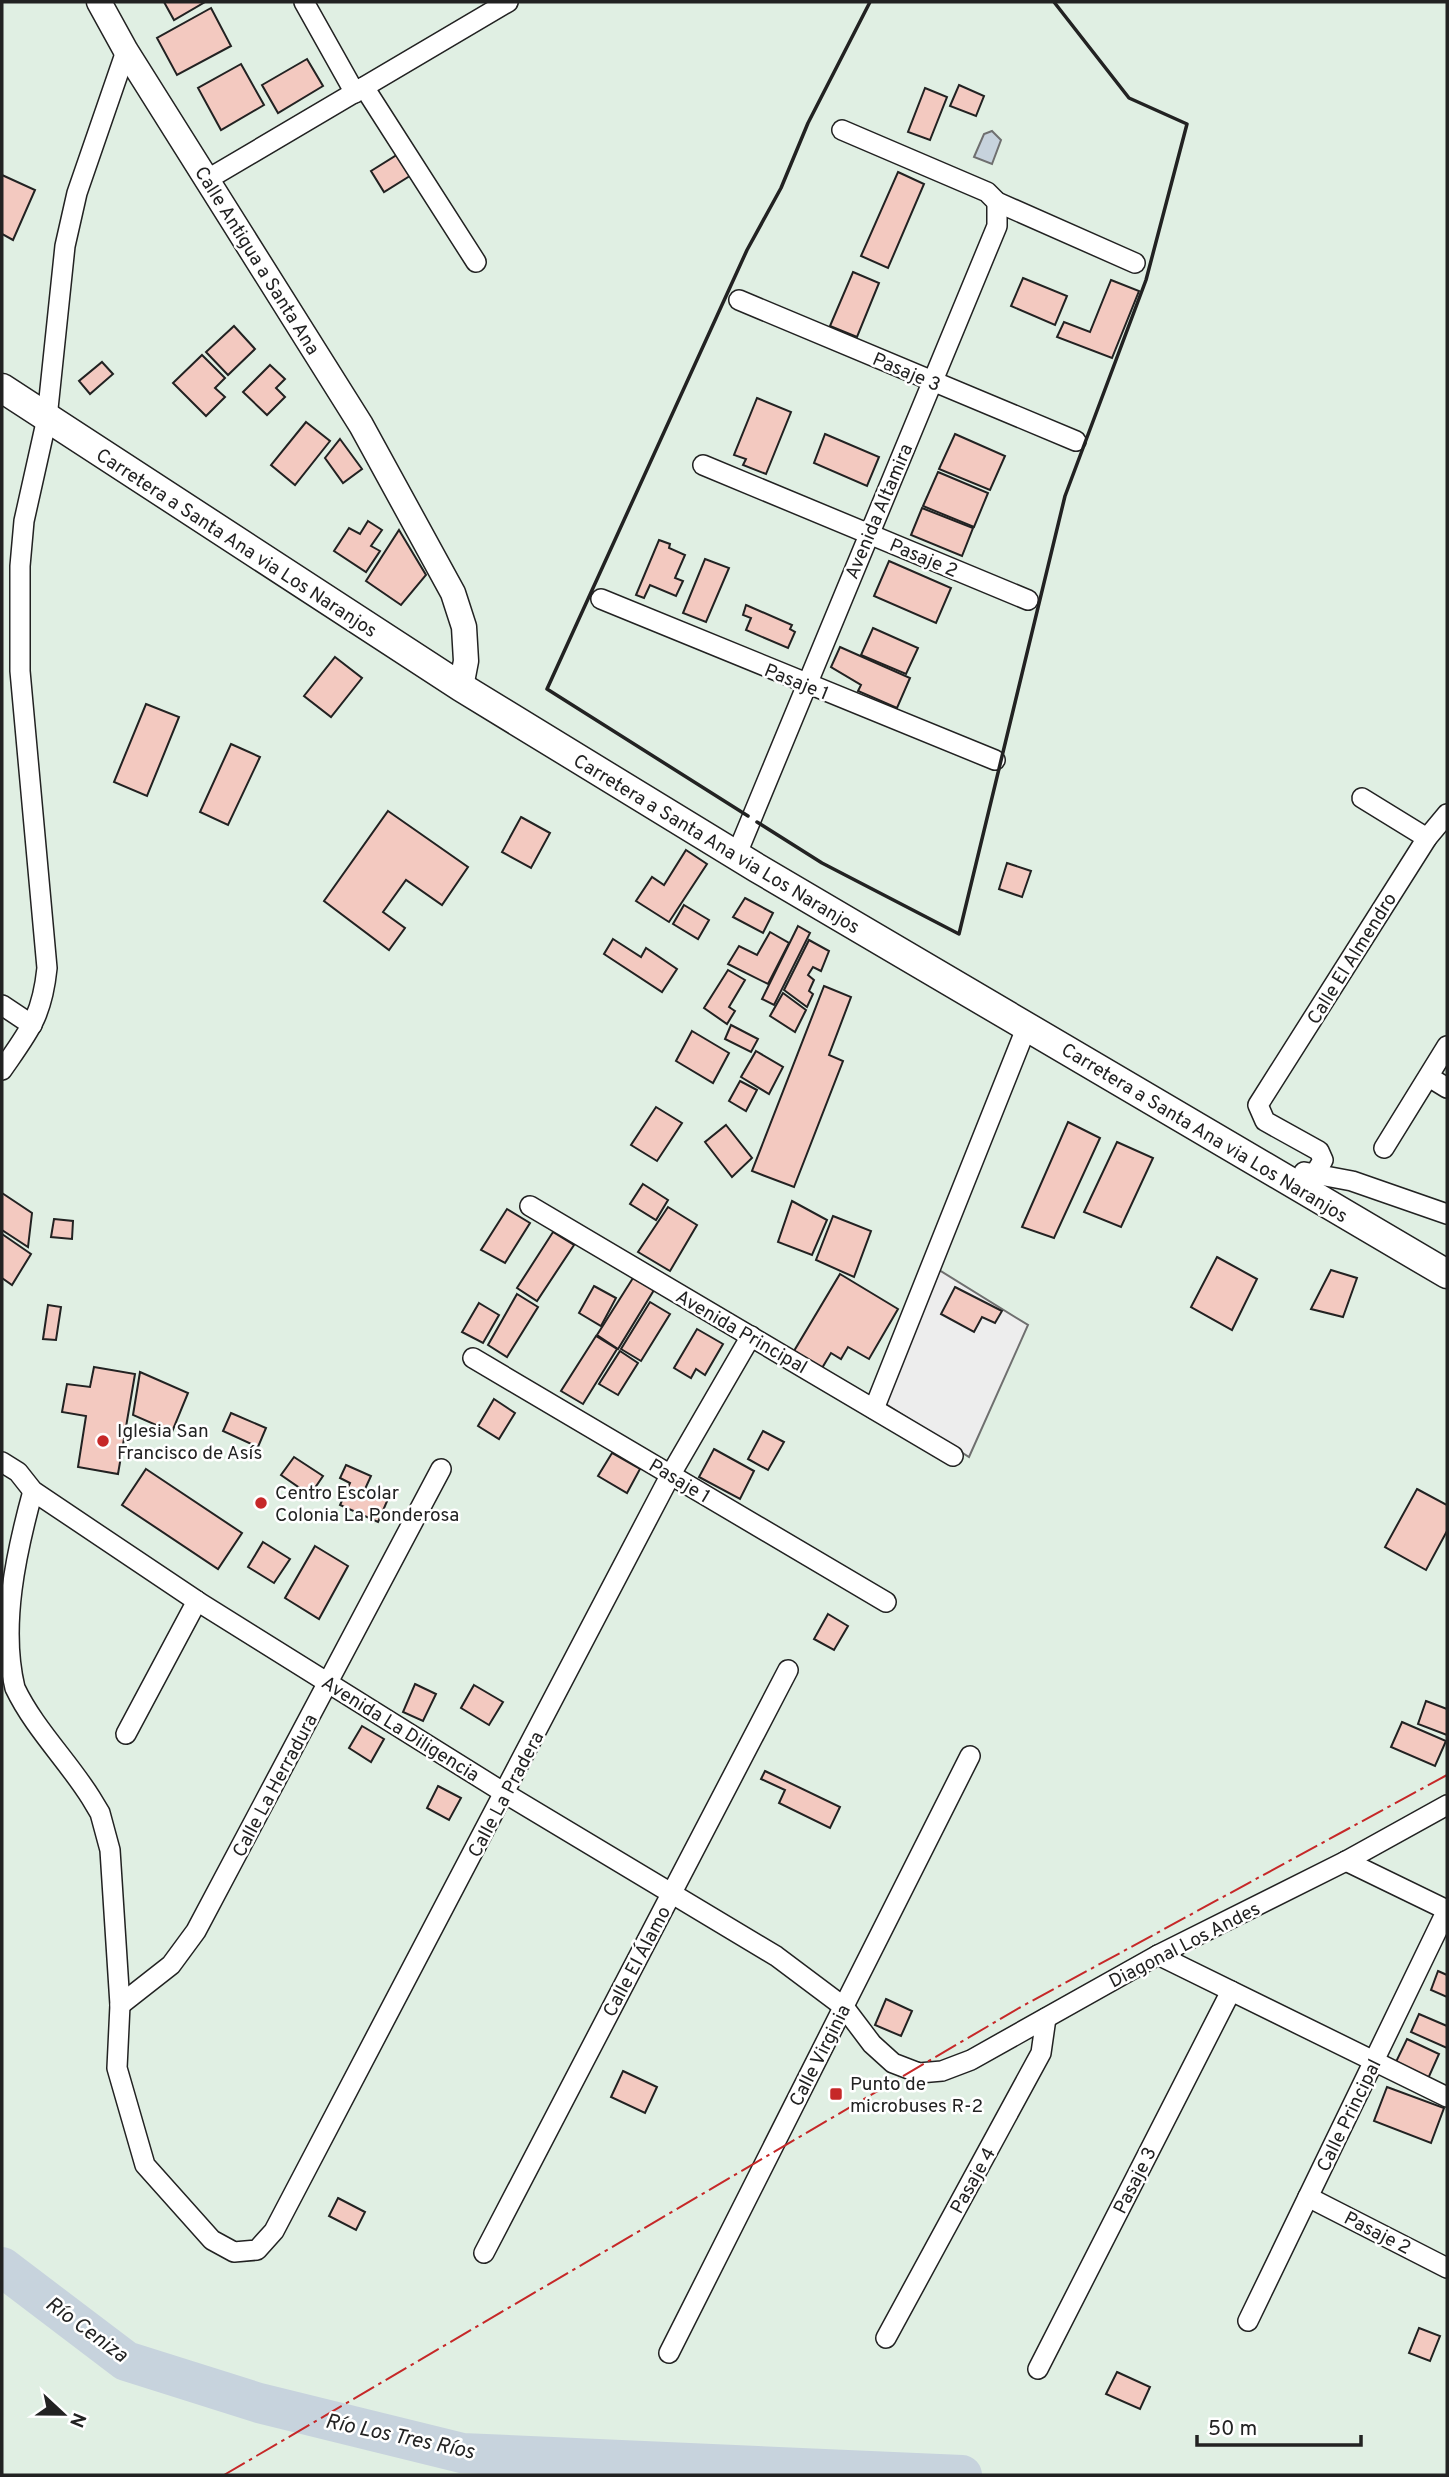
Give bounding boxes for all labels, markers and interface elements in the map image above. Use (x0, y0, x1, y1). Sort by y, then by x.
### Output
street label: Calle Antigua a Santa Ana (188, 162, 324, 360)
street label: Pasaje 3 (868, 348, 944, 398)
street label: Avenida Altamira (840, 440, 919, 583)
street label: Carretera a Santa Ana via Los Naranjos (91, 444, 381, 644)
street label: Pasaje 2 (885, 534, 961, 584)
street label: Pasaje 1 (760, 659, 832, 707)
street label: Carretera a Santa Ana via Los Naranjos (568, 749, 864, 940)
street label: Calle El Almendro (1303, 889, 1403, 1029)
street label: Carretera a Santa Ana via Los Naranjos (1056, 1038, 1352, 1229)
street label: Avenida Principal (671, 1285, 811, 1380)
place label: Iglesia San Francisco de Asís (117, 1420, 262, 1466)
marker: Iglesia San Francisco de Asís (95, 1433, 111, 1449)
street label: Pasaje 1 (644, 1454, 714, 1509)
place label: Centro Escolar Colonia La Ponderosa (275, 1482, 459, 1528)
marker: Centro Escolar Colonia La Ponderosa (253, 1495, 269, 1511)
street label: Avenida La Diligencia (317, 1671, 483, 1788)
street label: Calle La Herradura (228, 1710, 324, 1862)
street label: Calle La Pradera (463, 1728, 550, 1862)
street label: Diagonal Los Andes (1105, 1897, 1265, 1994)
street label: Calle El Álamo (598, 1902, 677, 2021)
street label: Calle Virginia (785, 2001, 857, 2111)
street label: Calle Principal (1312, 2056, 1387, 2176)
place label: Punto de microbuses R-2 (850, 2073, 983, 2119)
marker: Punto de microbuses R-2 (828, 2086, 844, 2102)
street label: Pasaje 3 (1109, 2143, 1163, 2218)
street label: Pasaje 4 (946, 2144, 1002, 2218)
street label: Pasaje 2 (1340, 2207, 1415, 2261)
water label: Río Ceniza (39, 2291, 133, 2369)
north arrow (28, 2379, 98, 2449)
scale bar (1197, 2404, 1362, 2448)
water label: Río Los Tres Ríos (323, 2408, 477, 2467)
text: N (63, 2409, 91, 2430)
text: 50 m (1208, 2416, 1257, 2443)

